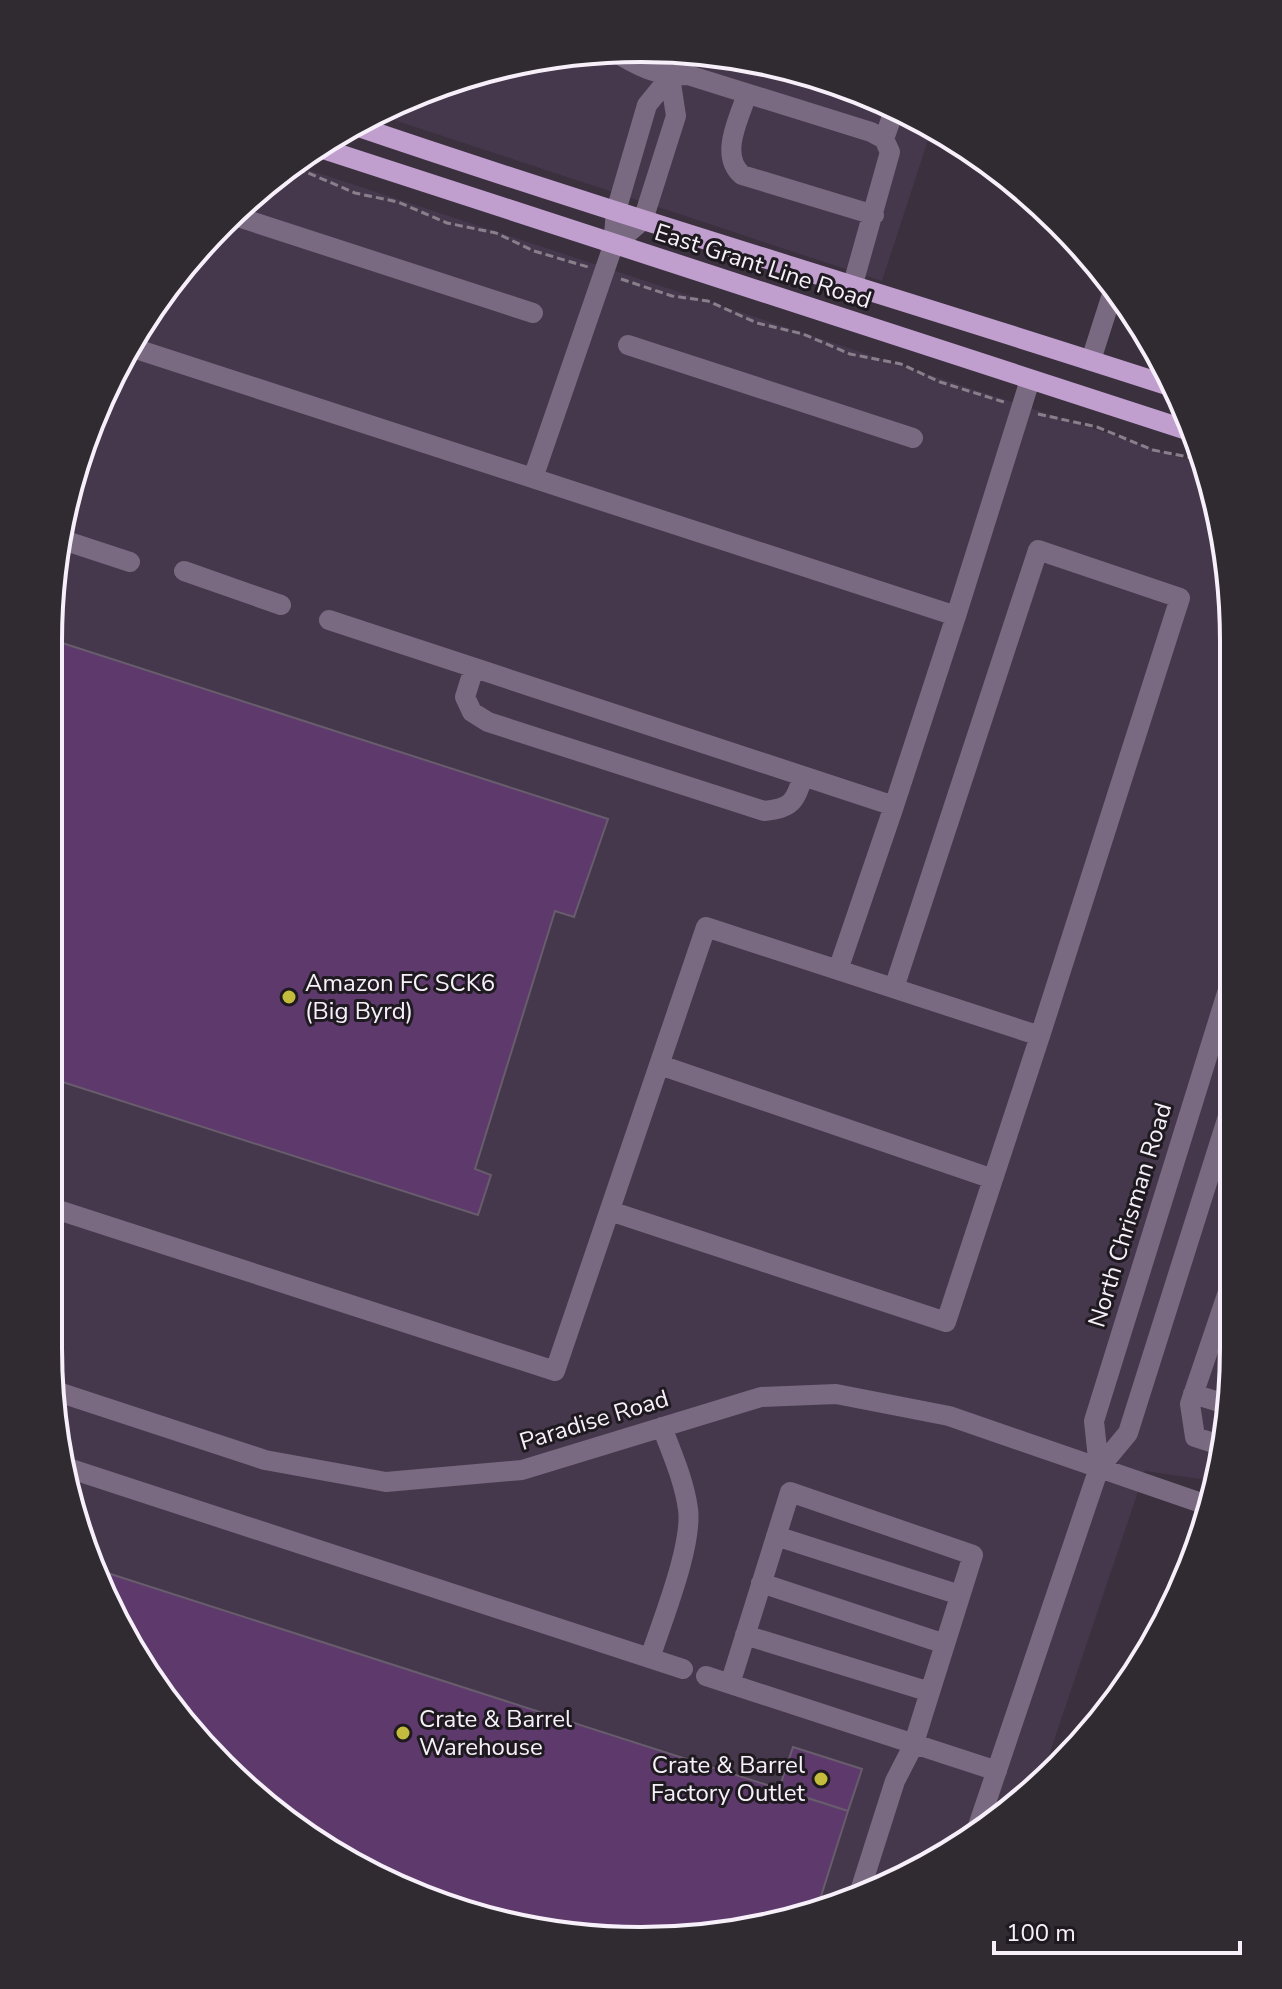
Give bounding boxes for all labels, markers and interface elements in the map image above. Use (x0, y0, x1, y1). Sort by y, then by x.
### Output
street label: East Grant Line Road (650, 216, 876, 316)
place label: Amazon FC SCK6 (Big Byrd) (305, 967, 495, 1027)
marker: Amazon FC SCK6 (Big Byrd) (280, 988, 298, 1006)
street label: North Chrisman Road (1081, 1099, 1179, 1331)
street label: Paradise Road (515, 1382, 673, 1458)
place label: Crate & Barrel Warehouse (419, 1703, 572, 1763)
marker: Crate & Barrel Warehouse (394, 1724, 412, 1742)
place label: Crate & Barrel Factory Outlet (651, 1749, 806, 1809)
marker: Crate & Barrel Factory Outlet (812, 1770, 830, 1788)
scale bar (994, 1905, 1240, 1955)
text: 100 m (1006, 1917, 1076, 1949)

